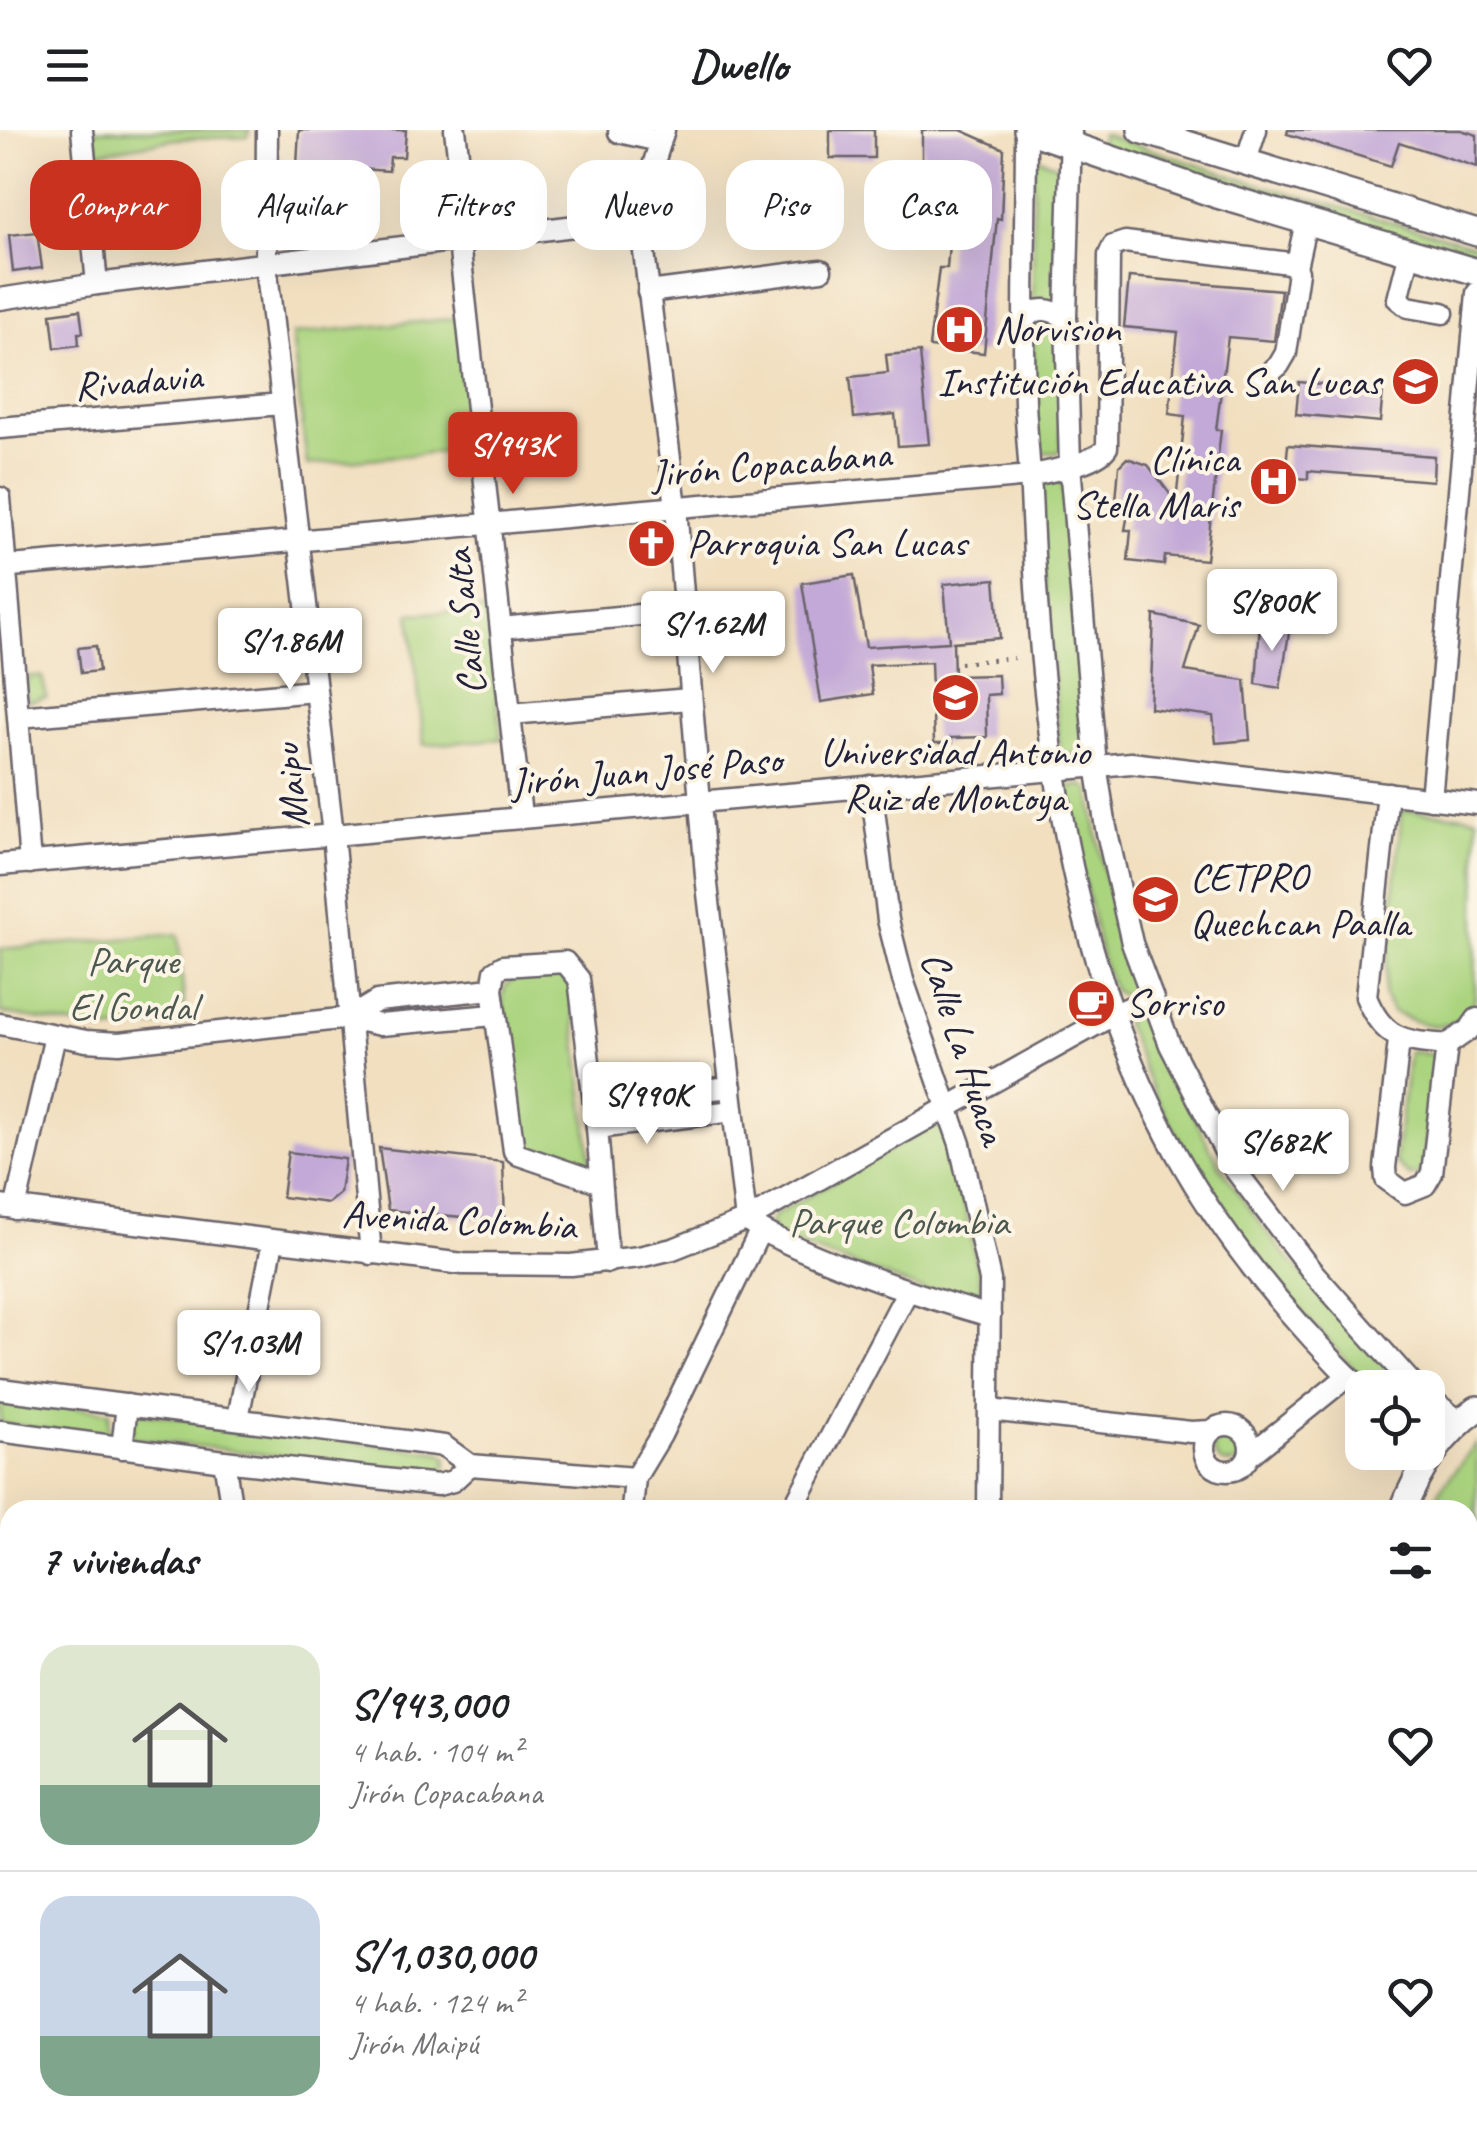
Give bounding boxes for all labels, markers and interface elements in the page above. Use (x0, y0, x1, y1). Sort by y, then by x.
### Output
text: Dwello (690, 37, 787, 94)
icon: menu (40, 38, 95, 93)
icon: heart (1382, 38, 1437, 93)
chip: Comprar (30, 160, 201, 250)
chip: Alquilar (221, 160, 380, 250)
chip: Filtros (400, 160, 547, 250)
chip: Nuevo (567, 160, 706, 250)
chip: Piso (726, 160, 844, 250)
chip: Casa (864, 160, 992, 250)
hospital icon: Norvision (933, 303, 985, 355)
place label: Norvision (994, 304, 1121, 354)
street label: Rivadavia (72, 350, 207, 411)
school or university icon: Institución Educativa San Lucas (1390, 356, 1442, 408)
place label: Institución Educativa San Lucas (938, 357, 1384, 407)
pin: S/943K (432, 412, 594, 497)
text: S/943K (470, 424, 556, 465)
street label: Jirón Copacabana (647, 428, 896, 500)
place label: Clínica Stella Maris (1072, 434, 1242, 530)
hospital icon: Clínica Stella Maris (1248, 456, 1300, 508)
church icon: Parroquia San Lucas (626, 517, 678, 569)
place label: Parroquia San Lucas (687, 518, 970, 568)
street label: Calle Salta (432, 544, 497, 697)
pin: S/800K (1191, 569, 1353, 654)
text: S/800K (1229, 581, 1315, 622)
pin: S/1.62M (621, 591, 805, 676)
text: S/1.62M (663, 603, 763, 644)
pin: S/1.86M (198, 608, 382, 693)
text: S/1.86M (240, 620, 340, 661)
school or university icon: Universidad Antonio Ruiz de Montoya (929, 671, 981, 723)
place label: Universidad Antonio Ruiz de Montoya (820, 727, 1092, 823)
street label: Jirón Juan José Paso (507, 734, 787, 808)
street label: Maipu (261, 739, 321, 831)
place label: CETPRO Quechcan Paalla (1190, 852, 1413, 948)
school or university icon: CETPRO Quechcan Paalla (1129, 874, 1181, 926)
park label: Parque El Gondal (69, 936, 204, 1032)
street label: Calle La Huaca (909, 945, 1020, 1154)
cafe icon: Sorriso (1065, 977, 1117, 1029)
place label: Sorriso (1126, 978, 1225, 1028)
pin: S/990K (566, 1062, 728, 1147)
text: S/990K (604, 1074, 690, 1115)
pin: S/682K (1202, 1109, 1364, 1194)
text: S/682K (1240, 1121, 1326, 1162)
street label: Avenida Colombia (341, 1189, 580, 1251)
park label: Parque Colombia (789, 1197, 1012, 1247)
pin: S/1.03M (157, 1310, 341, 1395)
text: S/1.03M (199, 1322, 299, 1363)
map controls (1345, 1370, 1445, 1470)
button: locate (1345, 1370, 1445, 1470)
icon: filters (1383, 1533, 1438, 1588)
text: 7 viviendas (40, 1534, 197, 1587)
text: S/943,000 (350, 1678, 506, 1731)
icon: home (120, 1685, 240, 1805)
icon: heart (1383, 1718, 1438, 1773)
text: 4 hab. · 104 m² (350, 1731, 522, 1772)
text: Jirón Copacabana (350, 1772, 542, 1813)
text: S/1,030,000 (350, 1929, 534, 1982)
icon: home (120, 1936, 240, 2056)
icon: heart (1383, 1969, 1438, 2024)
text: 4 hab. · 124 m² (350, 1982, 522, 2023)
text: Jirón Maipú (350, 2023, 478, 2064)

